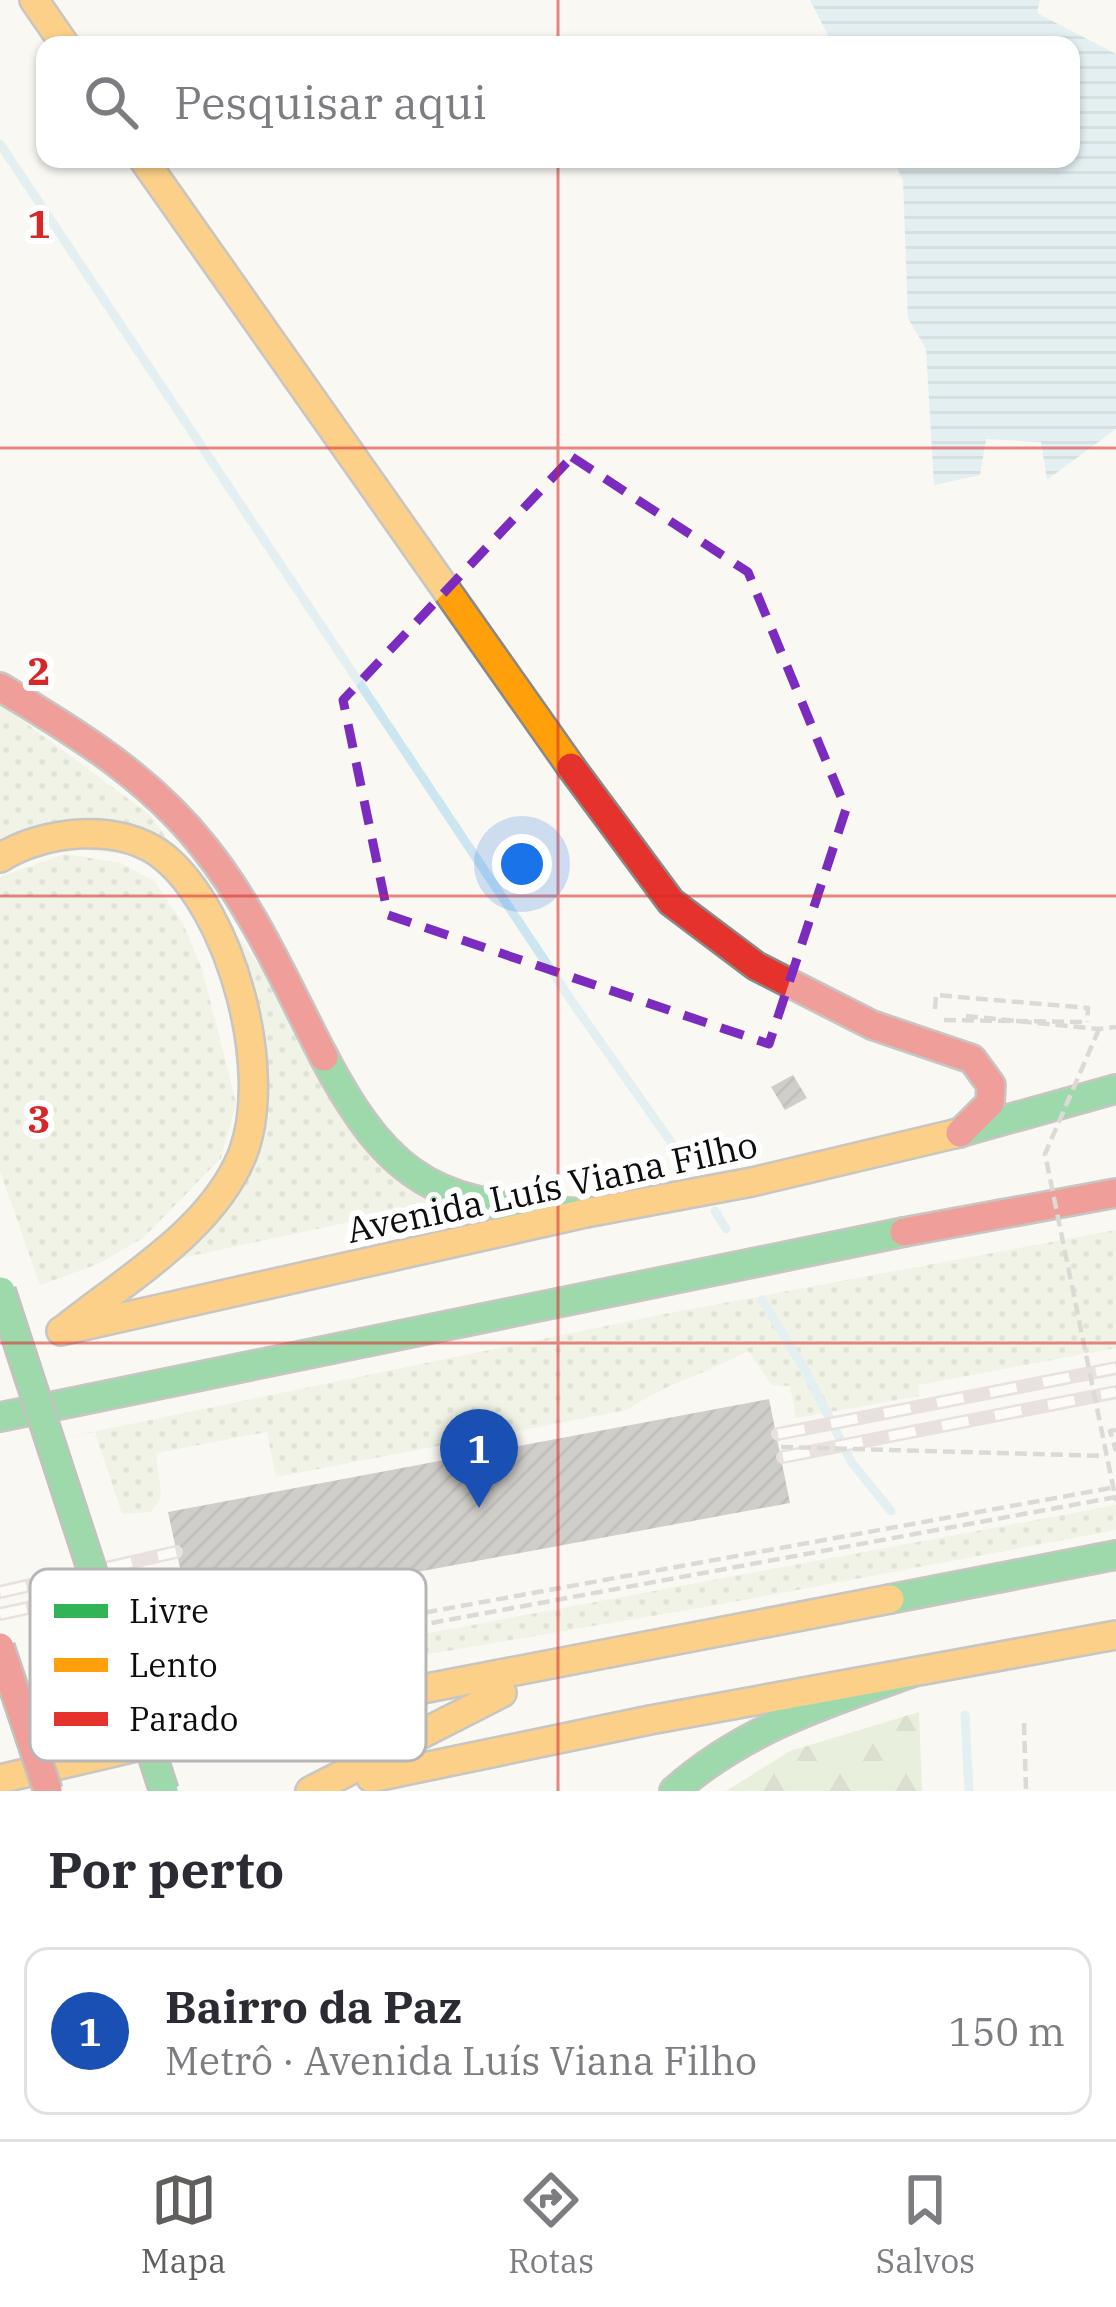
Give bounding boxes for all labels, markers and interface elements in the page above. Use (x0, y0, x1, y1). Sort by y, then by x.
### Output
search box (36, 36, 1080, 168)
icon: search (78, 69, 144, 135)
text: Pesquisar aqui (174, 73, 487, 131)
text: 1 (27, 198, 51, 249)
text: 2 (27, 645, 51, 696)
your location (492, 834, 552, 894)
text: 3 (27, 1093, 51, 1144)
street label: Avenida Luís Viana Filho (342, 1120, 761, 1253)
pin: 1 (440, 1409, 518, 1508)
legend (30, 1569, 426, 1761)
text: Livre (129, 1589, 209, 1632)
text: Lento (129, 1643, 218, 1686)
text: Parado (129, 1697, 238, 1740)
text: Por perto (48, 1836, 284, 1902)
text: Bairro da Paz (165, 1977, 462, 2035)
text: 1 (78, 2006, 102, 2057)
text: 150 m (949, 2006, 1065, 2057)
text: Metrô · Avenida Luís Viana Filho (165, 2035, 757, 2086)
tab: Mapa (141, 2167, 226, 2282)
tab: Rotas (508, 2167, 594, 2282)
tab: Salvos (876, 2167, 975, 2282)

